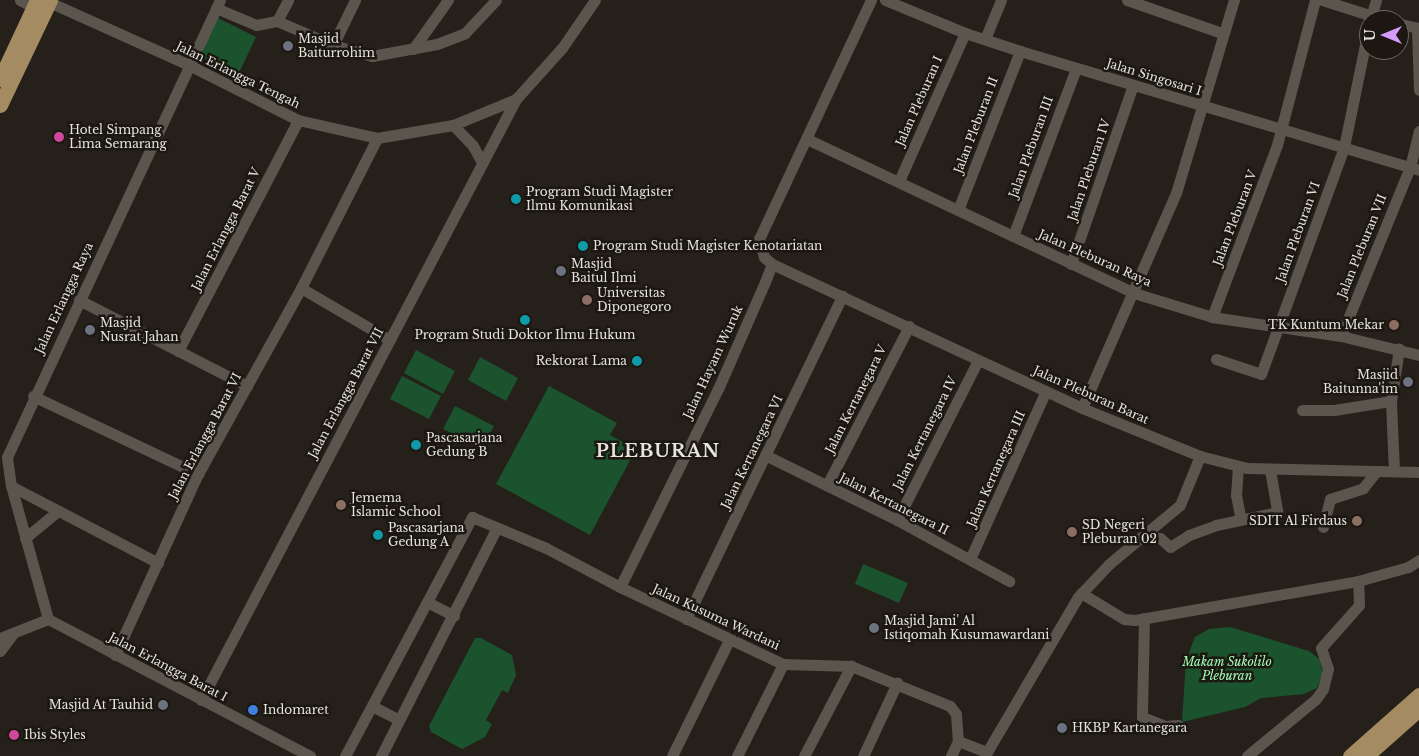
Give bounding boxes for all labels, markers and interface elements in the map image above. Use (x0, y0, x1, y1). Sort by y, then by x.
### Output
north arrow (1359, 10, 1409, 60)
text: U (1361, 29, 1379, 41)
place label: Masjid Baiturrohim (298, 32, 375, 60)
street label: Jalan Erlangga Tengah (173, 39, 303, 111)
marker: Masjid Baiturrohim (282, 40, 294, 52)
street label: Jalan Pleburan I (893, 54, 945, 148)
street label: Jalan Singosari I (1105, 56, 1203, 98)
street label: Jalan Pleburan II (951, 75, 1001, 175)
street label: Jalan Pleburan III (1006, 94, 1056, 200)
street label: Jalan Pleburan IV (1065, 117, 1113, 223)
place label: Hotel Simpang Lima Semarang (69, 123, 167, 151)
marker: Hotel Simpang Lima Semarang (53, 131, 65, 143)
street label: Jalan Erlangga Barat V (189, 165, 263, 293)
street label: Jalan Pleburan V (1210, 168, 1260, 268)
street label: Jalan Pleburan VI (1273, 179, 1323, 285)
place label: Program Studi Magister Ilmu Komunikasi (526, 185, 673, 213)
street label: Jalan Pleburan VII (1334, 192, 1390, 300)
marker: Program Studi Magister Ilmu Komunikasi (510, 193, 522, 205)
street label: Jalan Pleburan Raya (1036, 227, 1154, 289)
place label: Program Studi Magister Kenotariatan (593, 239, 823, 253)
street label: Jalan Erlangga Raya (32, 240, 96, 356)
marker: Program Studi Magister Kenotariatan (577, 240, 589, 252)
place label: Masjid Baitul Ilmi (571, 257, 637, 285)
marker: Masjid Baitul Ilmi (555, 265, 567, 277)
place label: Universitas Diponegoro (597, 286, 671, 314)
marker: Universitas Diponegoro (581, 294, 593, 306)
street label: Jalan Hayam Wuruk (680, 303, 746, 421)
marker: Program Studi Doktor Ilmu Hukum (519, 314, 531, 326)
place label: Masjid Nusrat Jahan (100, 316, 179, 344)
place label: TK Kuntum Mekar (1268, 318, 1384, 332)
marker: TK Kuntum Mekar (1388, 319, 1400, 331)
marker: Masjid Nusrat Jahan (84, 324, 96, 336)
street label: Jalan Erlangga Barat VII (305, 325, 387, 461)
place label: Program Studi Doktor Ilmu Hukum (414, 328, 636, 342)
street label: Jalan Kertanegara V (822, 342, 890, 456)
place label: Rektorat Lama (536, 354, 627, 368)
marker: Rektorat Lama (631, 355, 643, 367)
street label: Jalan Pleburan Barat (1031, 363, 1151, 427)
place label: Masjid Baitunna'im (1323, 368, 1398, 396)
street label: Jalan Erlangga Barat VI (165, 370, 245, 502)
street label: Jalan Kertanegara IV (890, 374, 960, 492)
marker: Masjid Baitunna'im (1402, 376, 1414, 388)
street label: Jalan Kertanegara VI (718, 393, 786, 511)
street label: Jalan Kertanegara III (964, 409, 1028, 529)
place label: Pascasarjana Gedung B (426, 431, 502, 459)
marker: Pascasarjana Gedung B (410, 439, 422, 451)
district label: PLEBURAN (595, 440, 721, 462)
street label: Jalan Kertanegara II (837, 470, 951, 538)
place label: Jemema Islamic School (351, 491, 441, 519)
marker: Jemema Islamic School (335, 499, 347, 511)
place label: SDIT Al Firdaus (1248, 514, 1347, 528)
marker: SDIT Al Firdaus (1351, 515, 1363, 527)
place label: SD Negeri Pleburan 02 (1082, 518, 1157, 546)
place label: Pascasarjana Gedung A (388, 521, 464, 549)
marker: SD Negeri Pleburan 02 (1066, 526, 1078, 538)
marker: Pascasarjana Gedung A (372, 529, 384, 541)
street label: Jalan Kusuma Wardani (650, 581, 782, 653)
place label: Masjid Jami' Al Istiqomah Kusumawardani (884, 614, 1049, 642)
marker: Masjid Jami' Al Istiqomah Kusumawardani (868, 622, 880, 634)
street label: Jalan Erlangga Barat I (106, 630, 230, 704)
park label: Makam Sukolilo Pleburan (1182, 655, 1272, 683)
place label: Masjid At Tauhid (48, 698, 153, 712)
marker: Masjid At Tauhid (157, 699, 169, 711)
place label: Indomaret (263, 703, 329, 717)
marker: Indomaret (247, 704, 259, 716)
place label: HKBP Kartanegara (1072, 721, 1188, 735)
marker: HKBP Kartanegara (1056, 722, 1068, 734)
place label: Ibis Styles (24, 728, 86, 742)
marker: Ibis Styles (8, 729, 20, 741)

